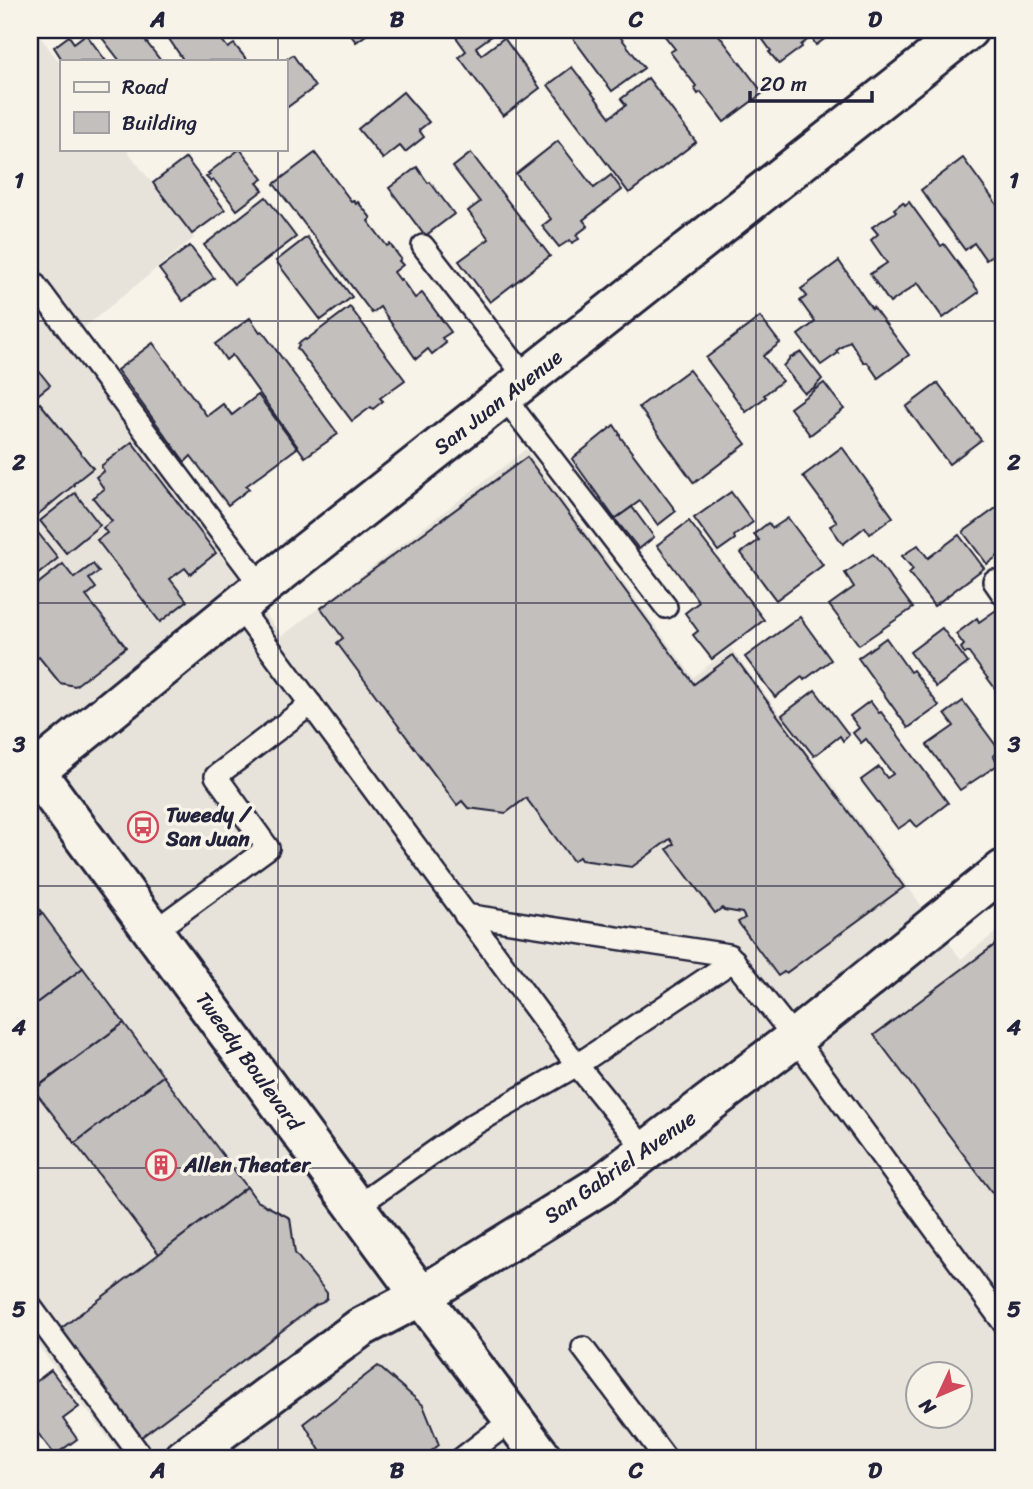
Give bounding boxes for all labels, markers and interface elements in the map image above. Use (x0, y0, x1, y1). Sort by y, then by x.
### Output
text: A (149, 0, 166, 40)
text: B (390, 0, 405, 40)
text: C (628, 0, 644, 40)
text: D (868, 0, 883, 40)
legend (60, 60, 287, 150)
scale bar (750, 60, 872, 104)
text: 20 m (760, 65, 807, 103)
text: Road (122, 68, 169, 106)
text: Building (122, 104, 198, 142)
text: 1 (14, 160, 24, 201)
text: 1 (1009, 160, 1019, 201)
street label: San Juan Avenue (425, 339, 571, 465)
text: 2 (11, 442, 26, 483)
text: 2 (1006, 442, 1021, 483)
text: 3 (12, 724, 26, 765)
text: 3 (1007, 724, 1021, 765)
place label: Tweedy / San Juan (165, 796, 252, 858)
bus stop icon: Tweedy / San Juan (126, 810, 160, 844)
street label: Tweedy Boulevard (185, 983, 314, 1140)
text: 4 (11, 1007, 27, 1048)
text: 4 (1006, 1007, 1022, 1048)
street label: San Gabriel Avenue (535, 1100, 705, 1234)
place label: Allen Theater (183, 1146, 311, 1184)
building icon: Allen Theater (144, 1148, 178, 1182)
text: 5 (12, 1289, 26, 1330)
text: 5 (1007, 1289, 1021, 1330)
north arrow (904, 1360, 974, 1430)
text: N (910, 1390, 944, 1423)
text: A (149, 1450, 166, 1489)
text: B (390, 1450, 405, 1489)
text: C (628, 1450, 644, 1489)
text: D (868, 1450, 883, 1489)

